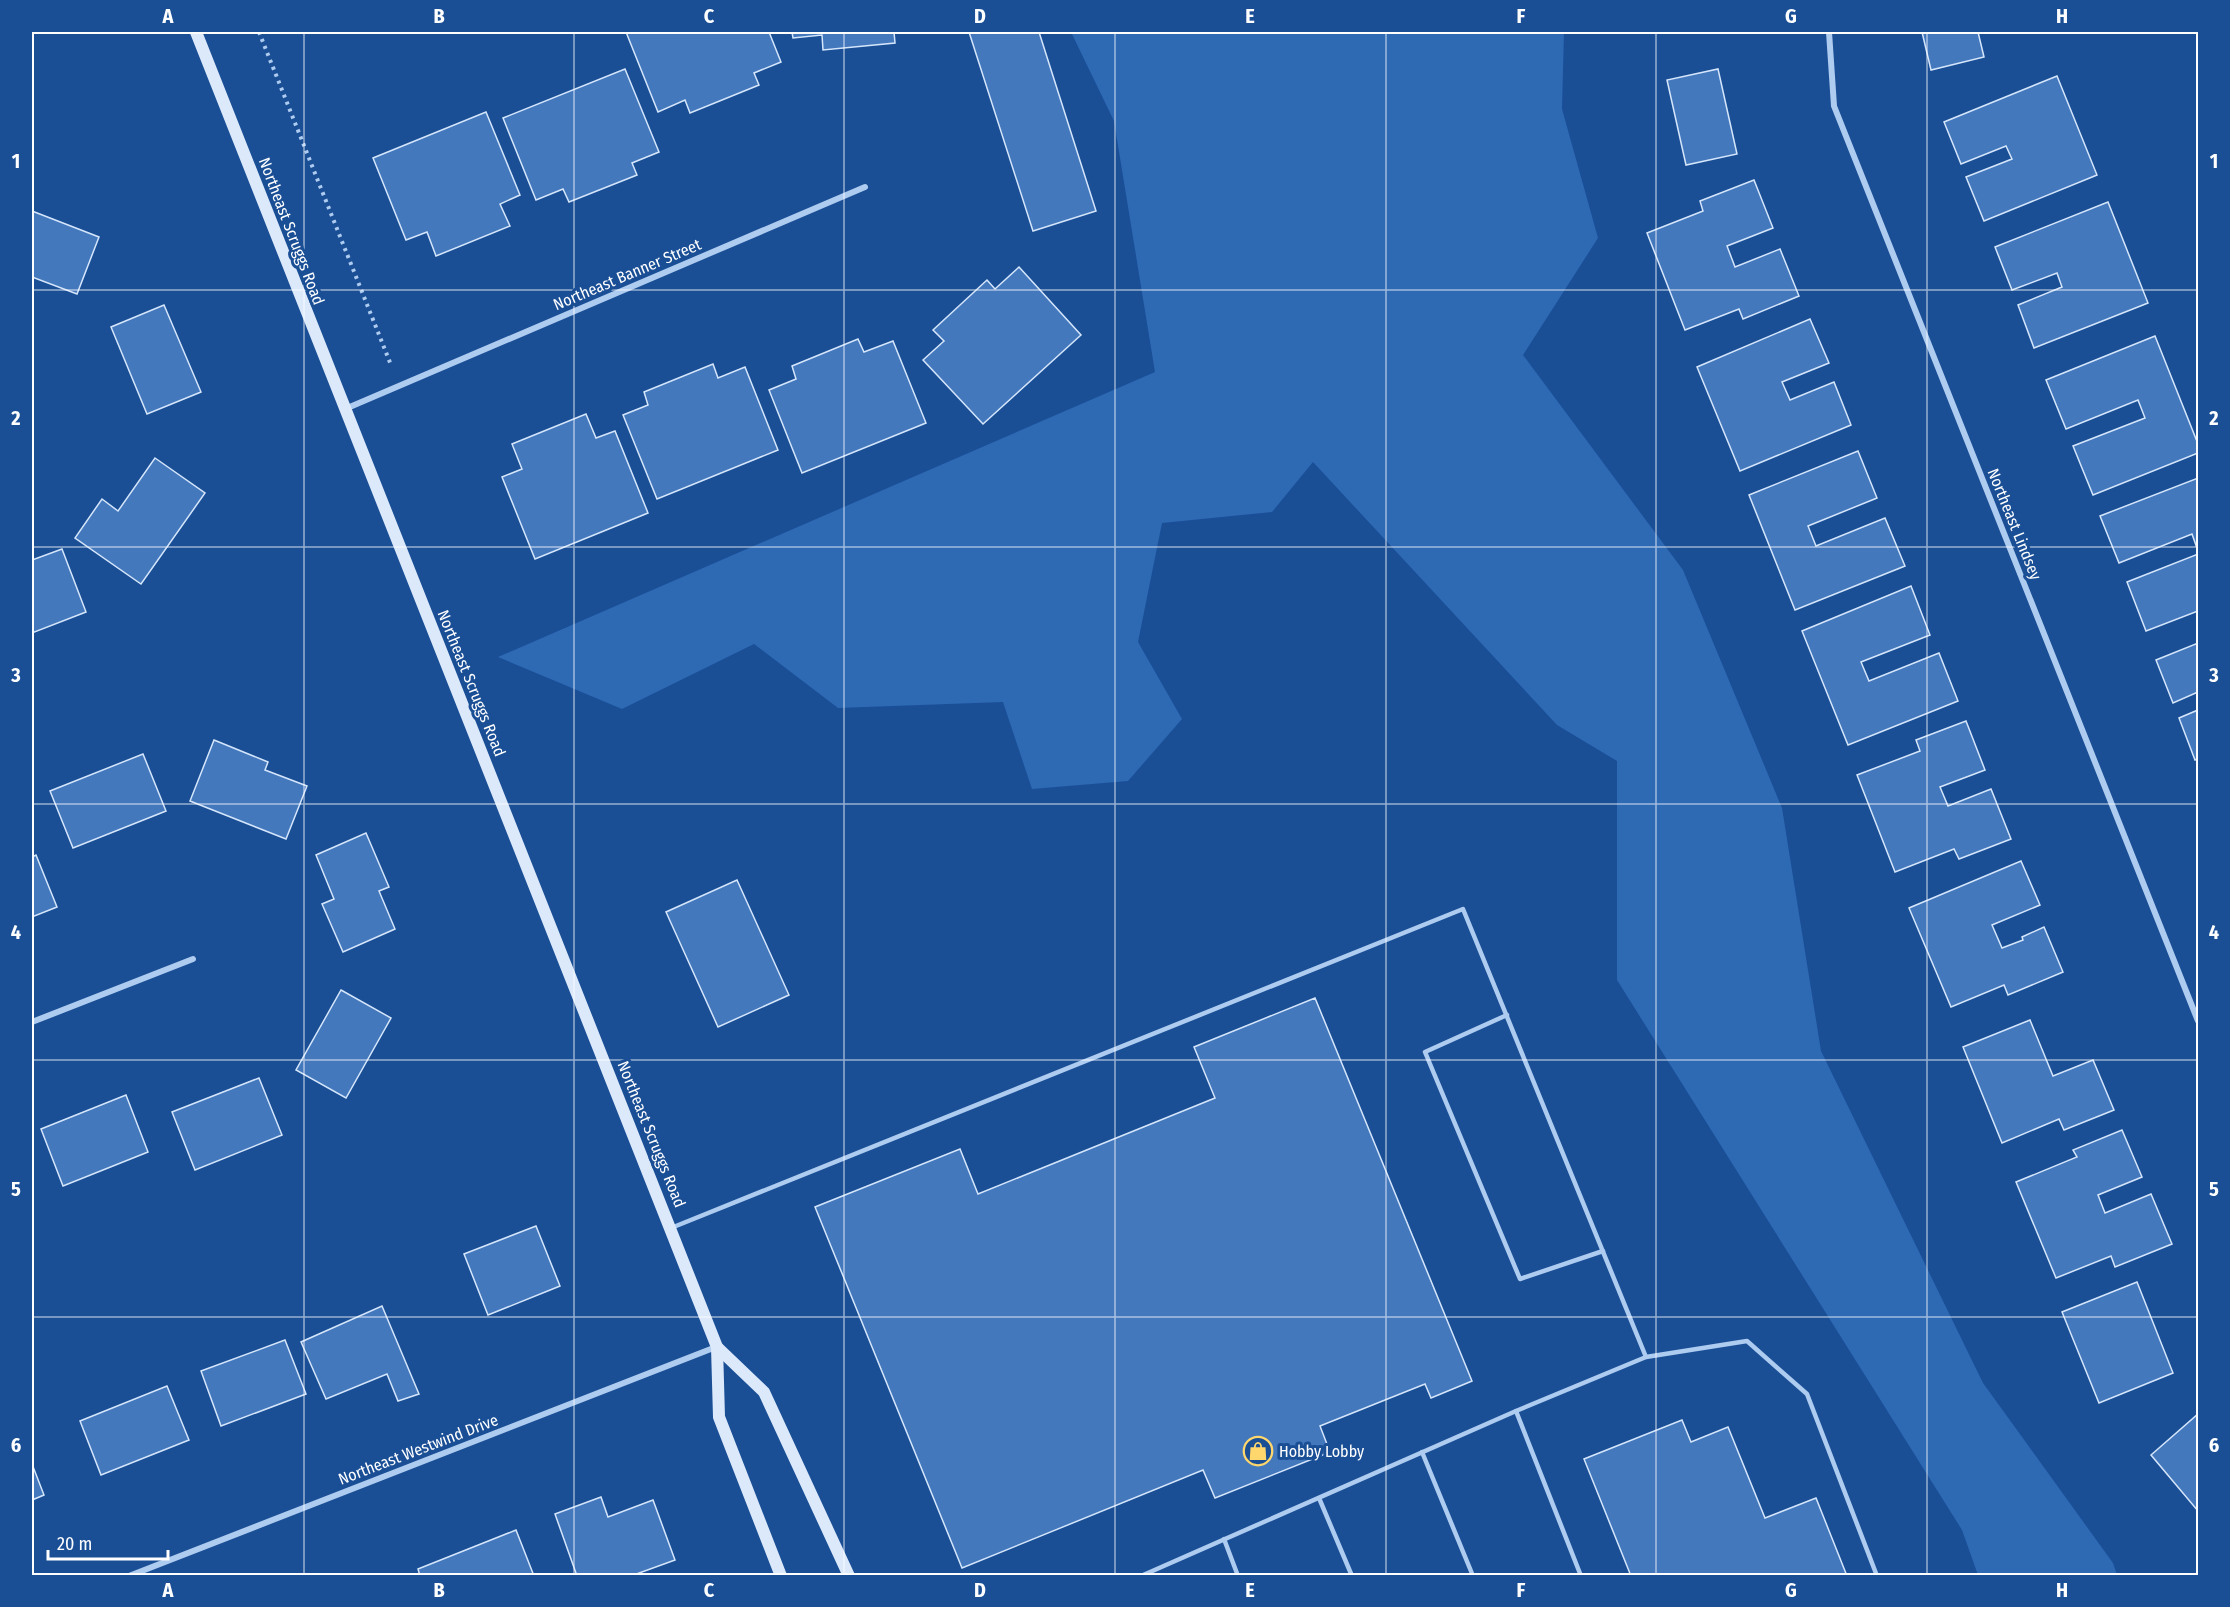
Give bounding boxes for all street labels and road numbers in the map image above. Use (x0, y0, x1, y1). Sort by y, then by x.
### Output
street label: Northeast Scruggs Road (255, 155, 328, 307)
street label: Northeast Banner Street (550, 234, 705, 314)
street label: Northeast Lindsey (1984, 466, 2046, 584)
street label: Northeast Scruggs Road (433, 607, 510, 759)
street label: Northeast Scruggs Road (613, 1058, 690, 1210)
street label: Northeast Westwind Drive (336, 1410, 501, 1489)

